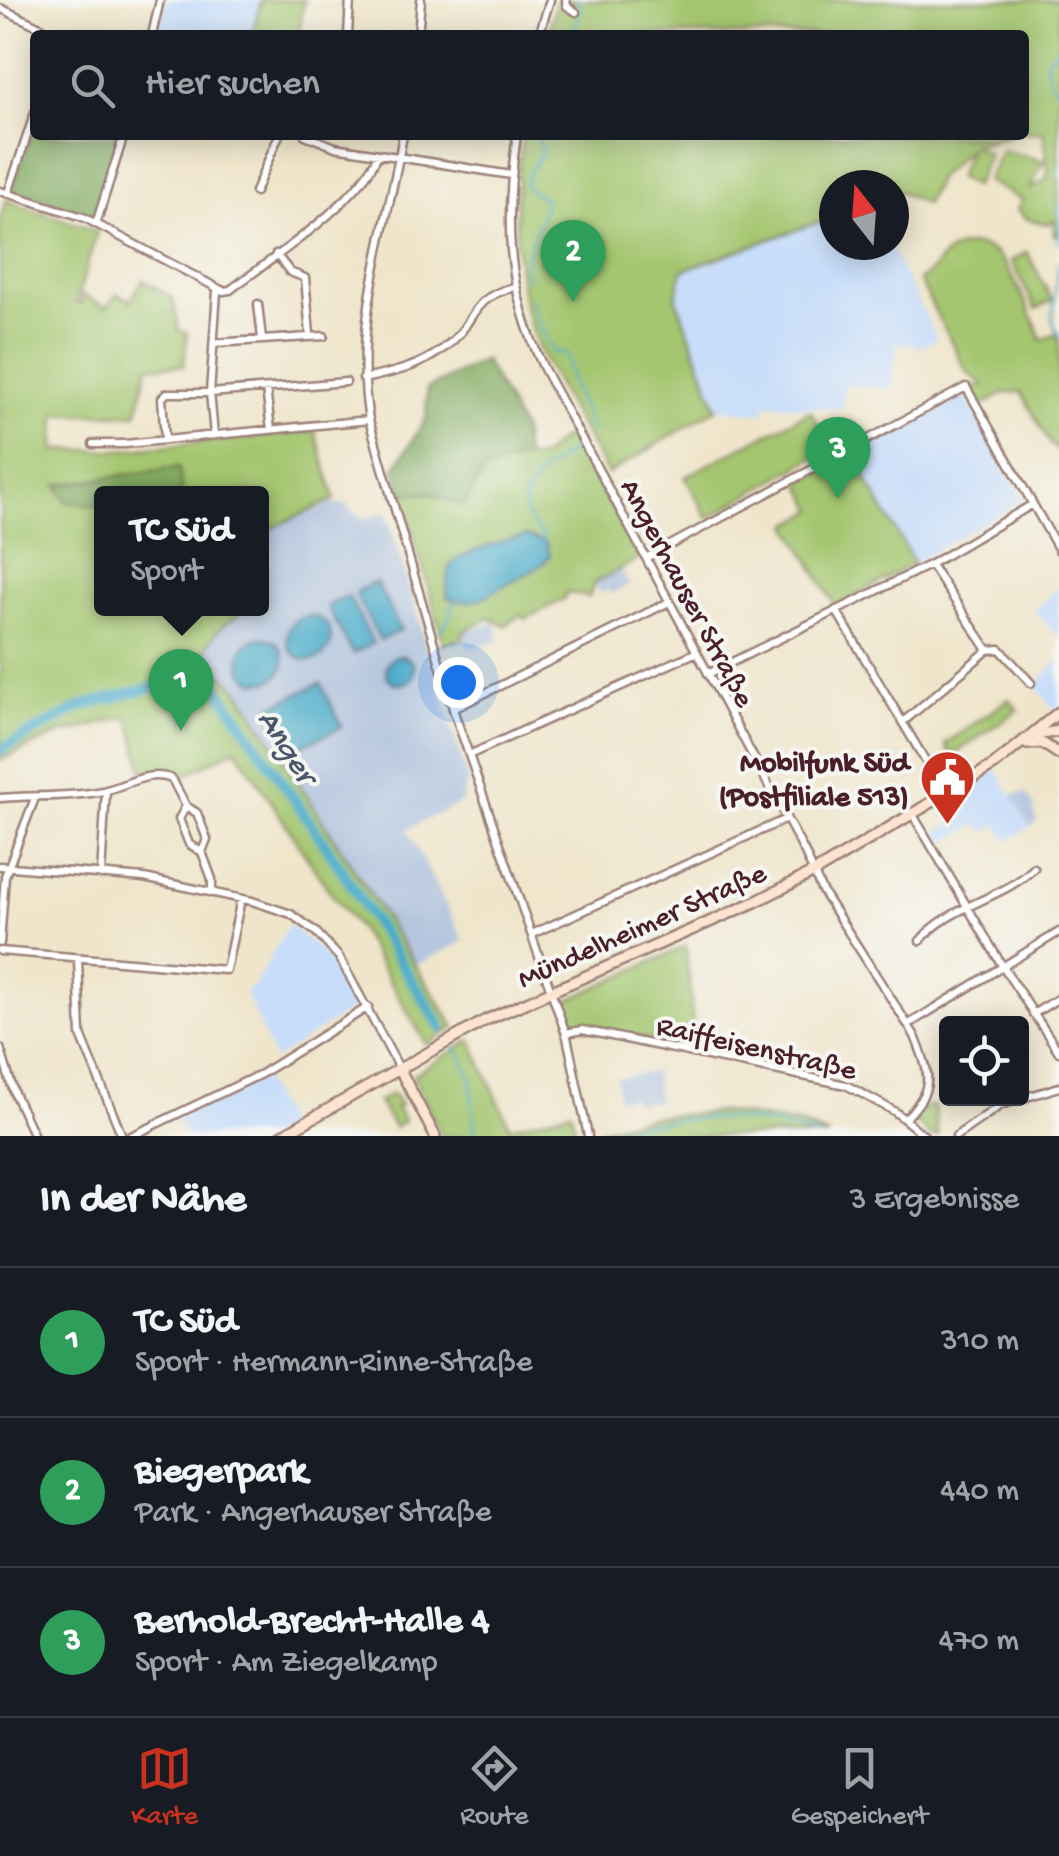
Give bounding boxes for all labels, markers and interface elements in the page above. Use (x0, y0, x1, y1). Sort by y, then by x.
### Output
search box (30, 30, 1029, 140)
icon: search (65, 58, 120, 113)
text: Hier suchen (145, 63, 320, 107)
north arrow (819, 170, 909, 260)
pin: 2 (540, 220, 606, 302)
pin: 3 (806, 416, 870, 499)
street label: Angerhauser Straße (610, 474, 760, 715)
popup (94, 486, 269, 616)
text: TC Süd (131, 510, 232, 554)
text: Sport (131, 554, 202, 592)
pin: 1 (148, 648, 214, 731)
your location (433, 657, 484, 708)
water label: Anger (247, 704, 326, 796)
place label: Mobilfunk Süd (Postfiliale 513) (718, 748, 912, 817)
public building icon: Mobilfunk Süd (Postfiliale 513) (918, 748, 978, 827)
street label: Mündelheimer Straße (513, 857, 773, 999)
street label: Raiffeisenstraße (653, 1010, 860, 1091)
map controls (939, 1016, 1029, 1106)
button: locate (939, 1016, 1029, 1106)
text: In der Nähe (40, 1177, 246, 1226)
text: 3 Ergebnisse (850, 1182, 1019, 1220)
text: TC Süd (135, 1301, 237, 1345)
text: 1 (66, 1323, 79, 1361)
text: 310 m (941, 1323, 1019, 1361)
text: Sport · Hermann-Rinne-Straße (135, 1345, 532, 1383)
text: Biegerpark (135, 1451, 307, 1495)
text: 2 (65, 1473, 80, 1511)
text: 440 m (940, 1473, 1019, 1511)
text: Park · Angerhauser Straße (135, 1495, 491, 1533)
text: Berhold-Brecht-Halle 4 (135, 1601, 490, 1645)
text: 3 (64, 1623, 81, 1661)
text: 470 m (939, 1623, 1019, 1661)
text: Sport · Am Ziegelkamp (135, 1645, 437, 1683)
tab: Karte (131, 1741, 198, 1834)
tab: Route (460, 1741, 528, 1834)
tab: Gespeichert (791, 1741, 928, 1834)

